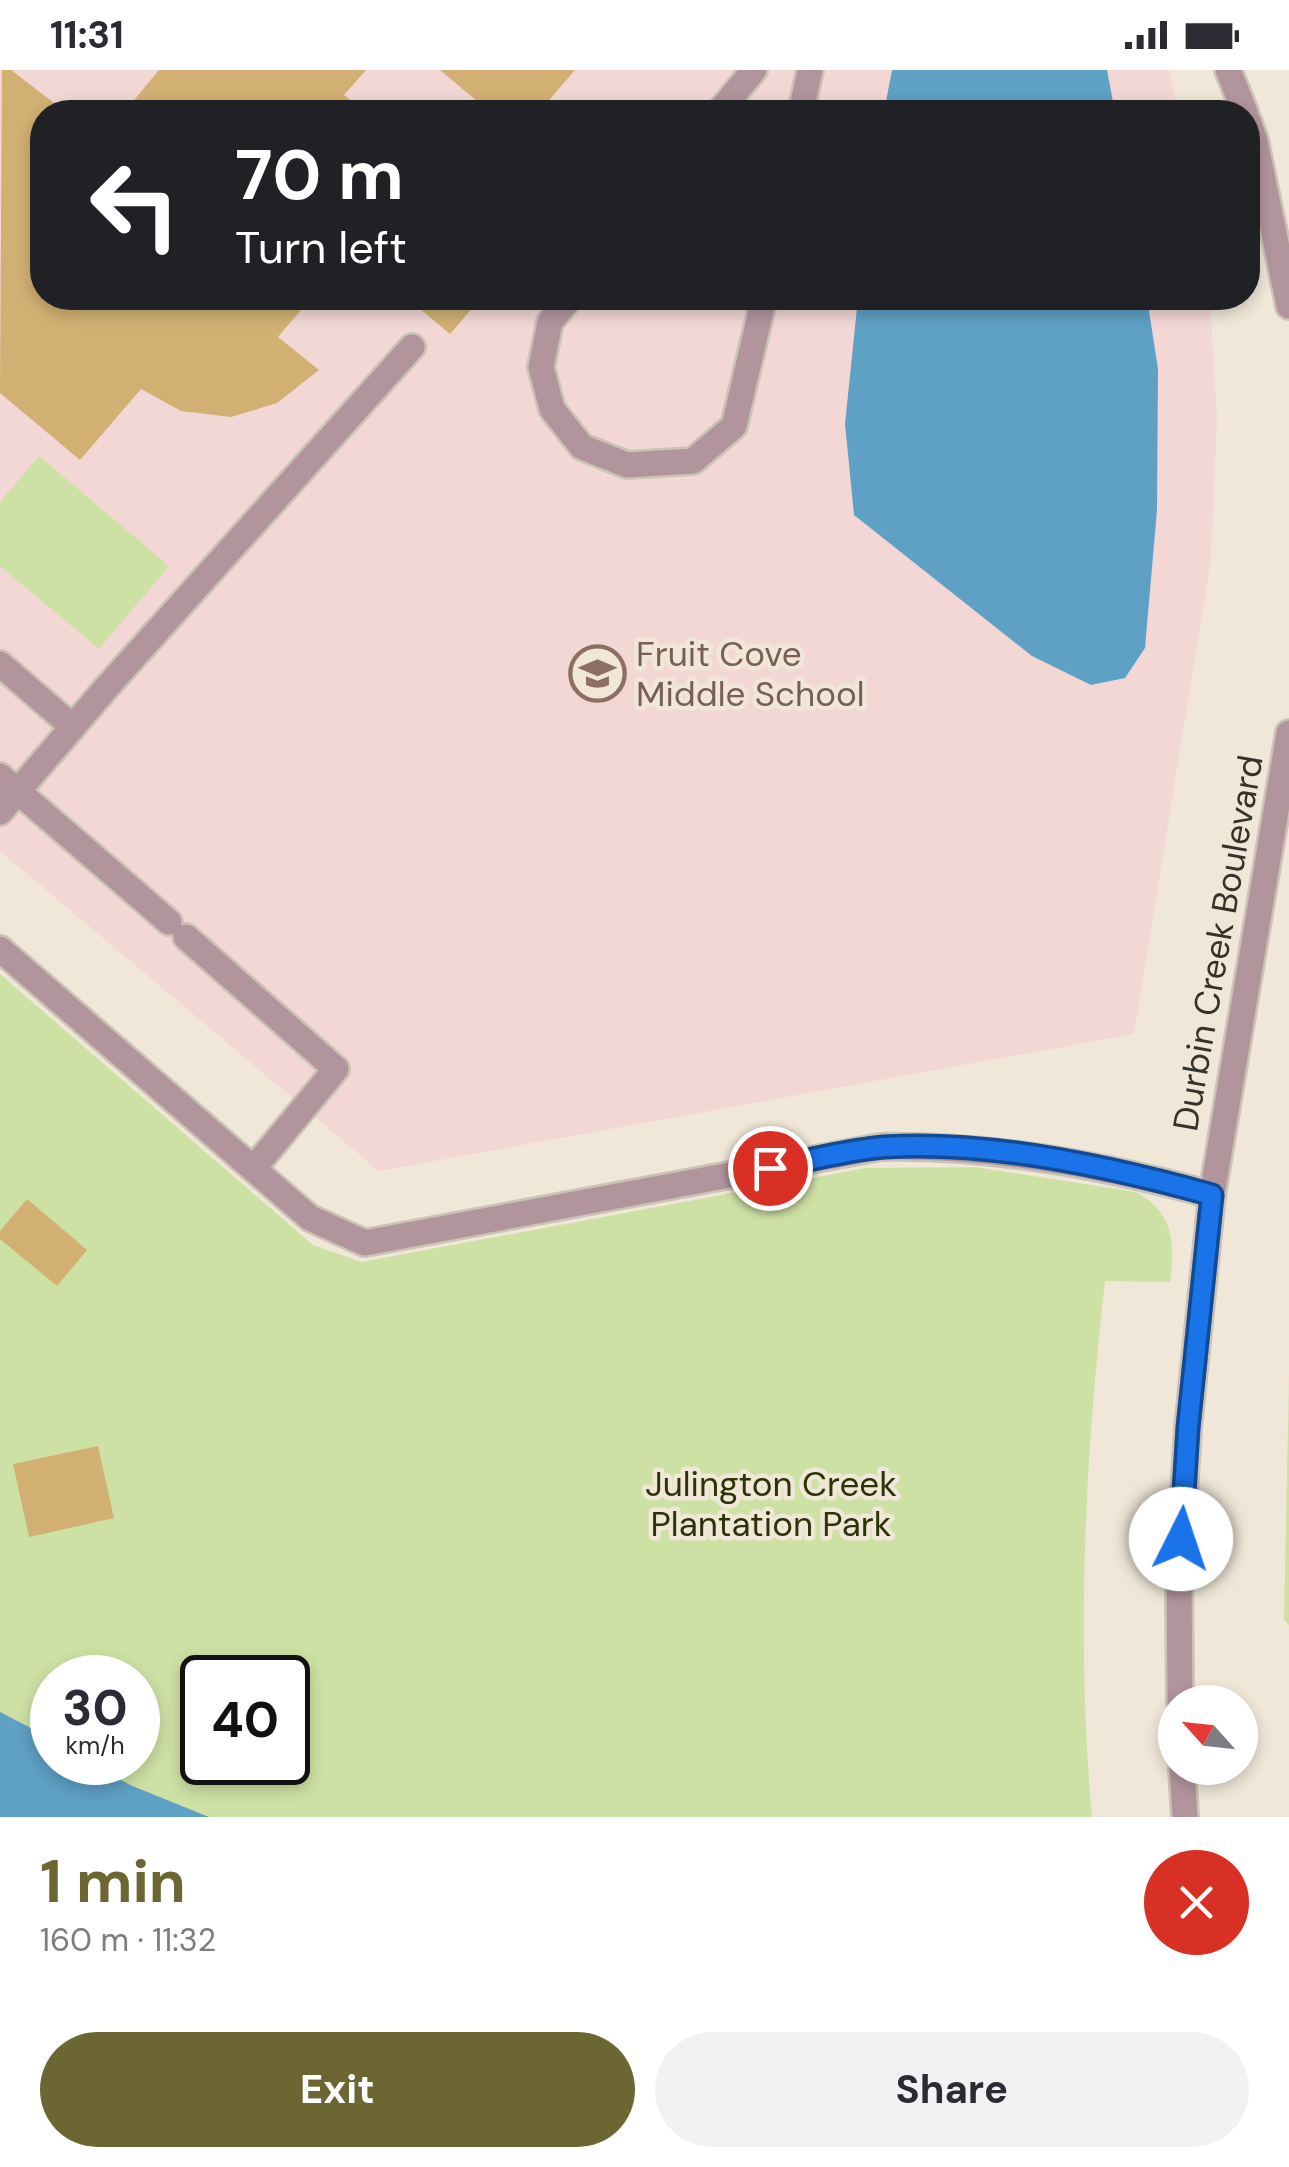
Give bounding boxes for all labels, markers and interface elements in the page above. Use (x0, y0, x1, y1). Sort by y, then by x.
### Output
text: 11:31 (50, 10, 124, 60)
text: 70 m (235, 130, 404, 221)
icon: left (70, 140, 200, 270)
text: Turn left (235, 218, 407, 277)
place label: Fruit Cove Middle School (636, 631, 864, 717)
school or university icon: Fruit Cove Middle School (567, 644, 627, 704)
street label: Durbin Creek Boulevard (1162, 752, 1274, 1134)
pin (728, 1126, 813, 1211)
icon: arrive (743, 1141, 798, 1196)
park label: Julington Creek Plantation Park (645, 1461, 897, 1547)
position arrow (1129, 1487, 1233, 1591)
speed limit sign: 40 (180, 1655, 310, 1785)
text: 30 (62, 1675, 128, 1741)
north arrow (1158, 1685, 1258, 1785)
map controls (1158, 1685, 1258, 1785)
text: km/h (65, 1729, 125, 1762)
text: 1 min (40, 1842, 186, 1921)
button: close (1144, 1850, 1249, 1955)
text: 160 m · 11:32 (40, 1919, 216, 1961)
button: Exit (40, 2032, 635, 2147)
button: Share (655, 2032, 1249, 2147)

